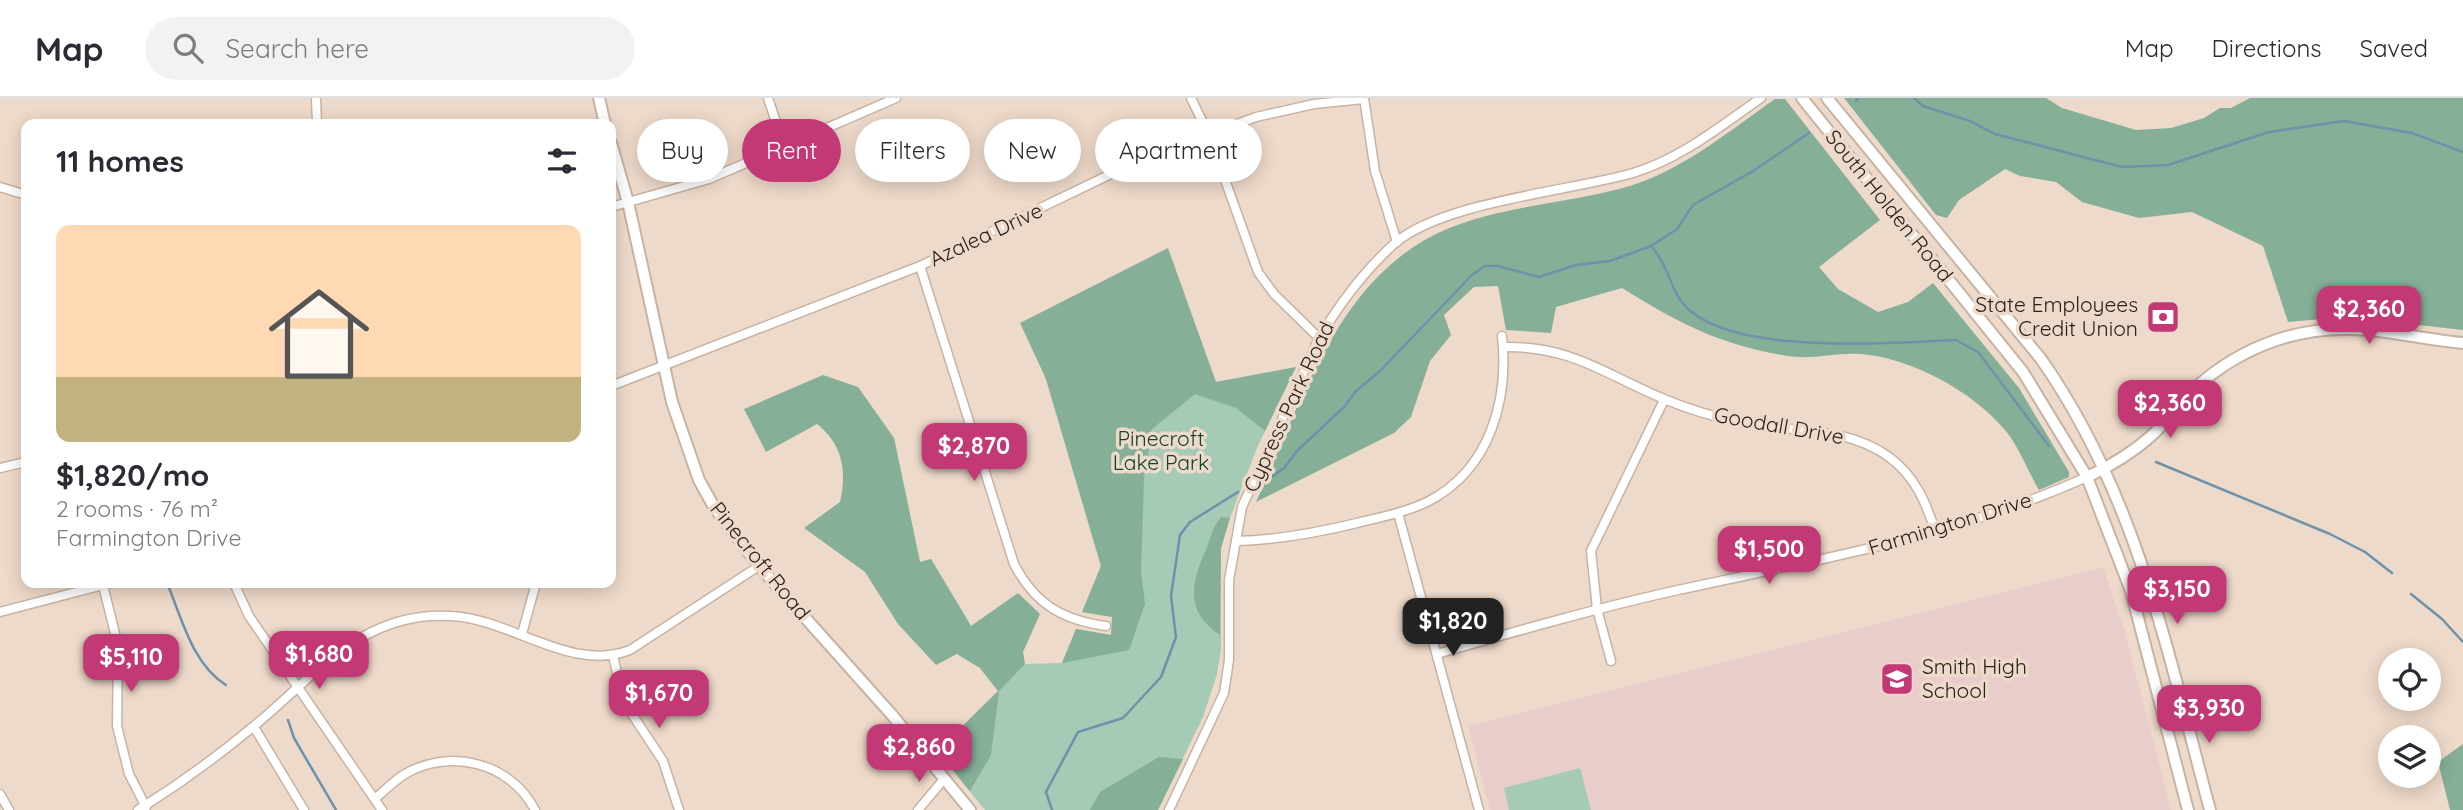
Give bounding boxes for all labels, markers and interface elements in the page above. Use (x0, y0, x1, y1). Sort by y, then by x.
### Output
search box (145, 17, 635, 80)
text: Map (35, 28, 103, 69)
icon: search (169, 29, 207, 67)
text: Search here (225, 32, 369, 65)
text: Map (2125, 33, 2174, 63)
text: Directions (2212, 33, 2322, 63)
text: Saved (2360, 33, 2428, 63)
chip: Buy (637, 119, 728, 182)
chip: Rent (742, 119, 841, 182)
chip: Filters (855, 119, 970, 182)
chip: New (984, 119, 1081, 182)
chip: Apartment (1095, 119, 1262, 182)
street label: South Holden Road (1820, 124, 1959, 287)
text: 11 homes (56, 142, 184, 180)
icon: filters (543, 142, 581, 180)
street label: Azalea Drive (925, 197, 1046, 272)
icon: home (256, 271, 382, 397)
pin: $2,360 (2312, 286, 2426, 346)
place label: State Employees Credit Union (1975, 291, 2138, 341)
text: $2,360 (2333, 294, 2405, 323)
bank icon: State Employees Credit Union (2144, 298, 2182, 336)
street label: Cypress Park Road (1237, 317, 1339, 496)
pin: $2,360 (2113, 380, 2227, 440)
text: $2,360 (2134, 388, 2206, 417)
street label: Goodall Drive (1712, 401, 1846, 449)
pin: $2,870 (917, 424, 1031, 483)
park label: Pinecroft Lake Park (1113, 425, 1209, 475)
text: $2,870 (938, 431, 1010, 460)
text: $1,820/mo (56, 456, 209, 494)
street label: Farmington Drive (1865, 486, 2034, 560)
text: 2 rooms · 76 m² (56, 494, 218, 523)
street label: Pinecroft Road (705, 496, 816, 625)
text: Farmington Drive (56, 523, 241, 552)
pin: $1,500 (1712, 526, 1826, 586)
text: $1,500 (1734, 534, 1804, 563)
pin: $3,150 (2120, 566, 2234, 626)
text: $3,150 (2143, 574, 2211, 603)
pin: $1,820 (1396, 598, 1510, 658)
text: $1,820 (1419, 606, 1487, 635)
pin: $1,680 (262, 632, 376, 691)
pin: $5,110 (74, 634, 188, 694)
text: $1,680 (285, 639, 353, 668)
text: $5,110 (99, 642, 163, 671)
map controls (2378, 648, 2441, 788)
button: locate (2378, 648, 2441, 711)
place label: Smith High School (1922, 653, 2027, 703)
school or university icon: Smith High School (1878, 660, 1916, 698)
pin: $1,670 (602, 670, 716, 730)
text: $1,670 (625, 678, 693, 707)
pin: $3,930 (2152, 686, 2266, 745)
text: $3,930 (2173, 693, 2245, 722)
pin: $2,860 (862, 724, 976, 784)
button: layers (2378, 725, 2441, 788)
text: $2,860 (883, 732, 955, 761)

